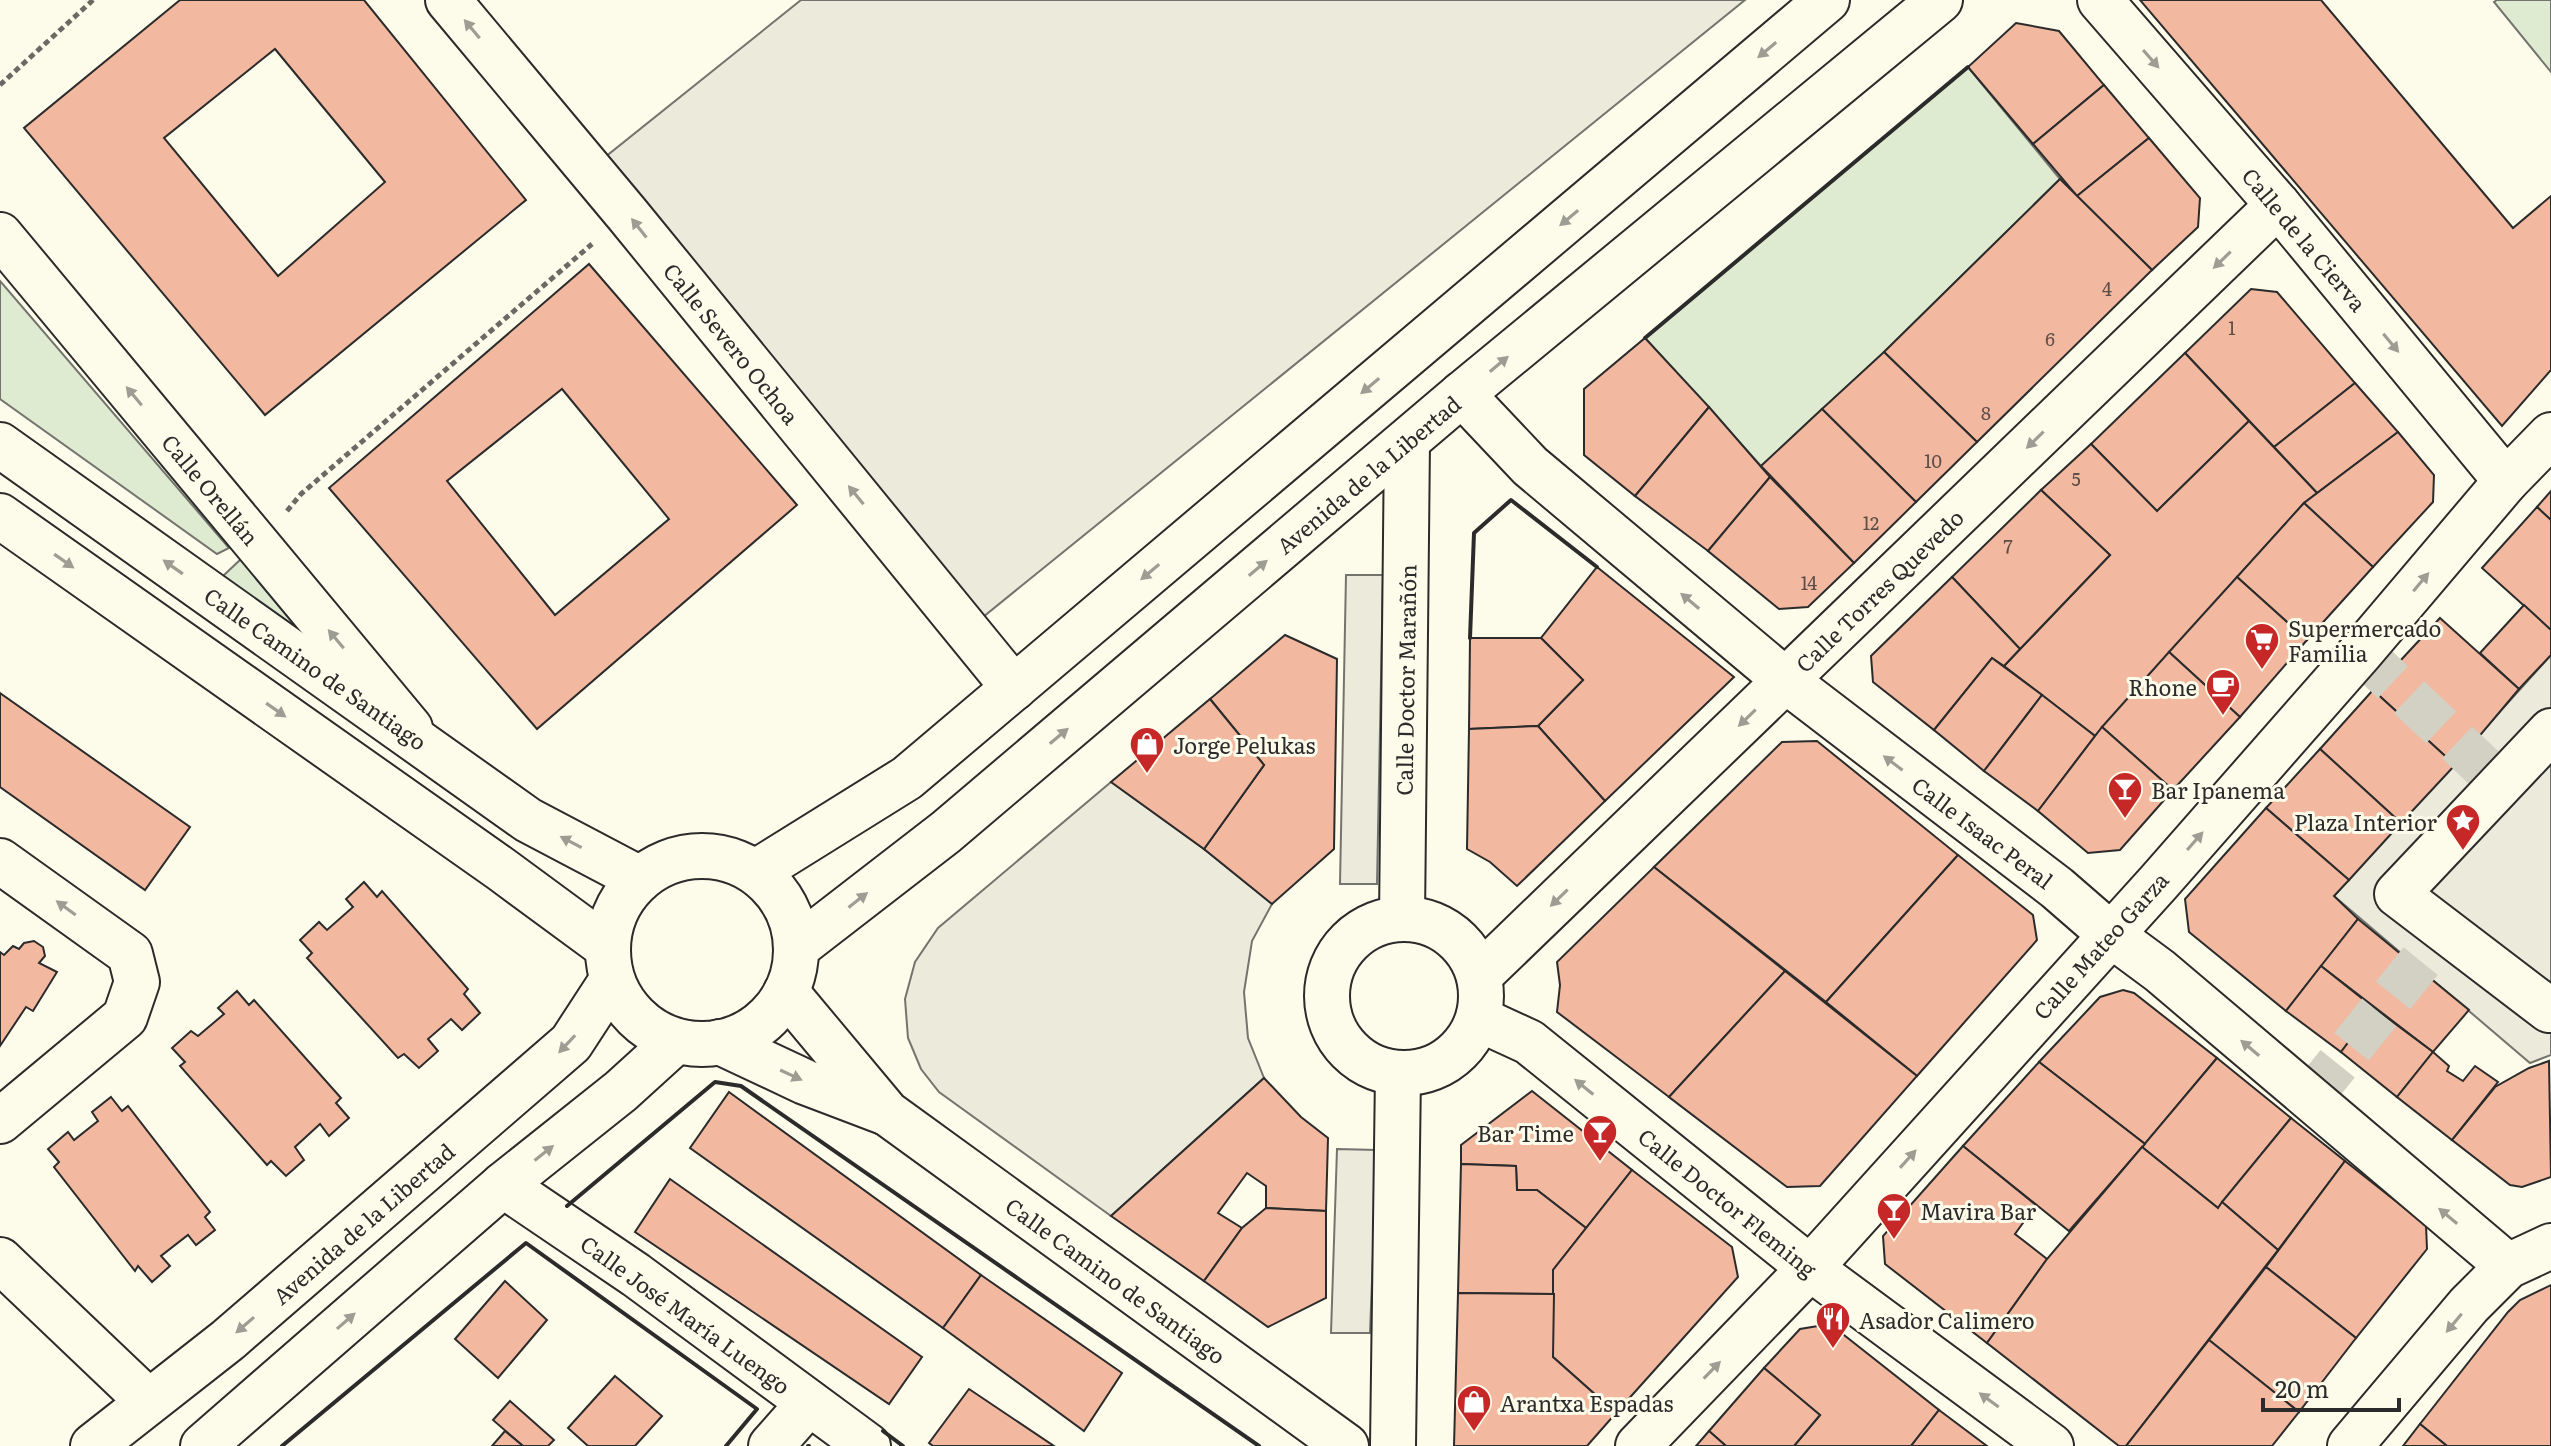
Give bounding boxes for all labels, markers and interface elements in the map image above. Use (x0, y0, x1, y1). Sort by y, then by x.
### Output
one-way arrow (464, 19, 481, 39)
one-way arrow (1758, 41, 1778, 58)
one-way arrow (2142, 49, 2159, 69)
street label: Calle de la Cierva (2235, 160, 2375, 318)
one-way arrow (1559, 209, 1579, 226)
one-way arrow (631, 218, 647, 238)
one-way arrow (2213, 250, 2232, 268)
street label: Calle Severo Ochoa (656, 255, 808, 431)
house number: 4 (2102, 275, 2112, 302)
house number: 1 (2228, 314, 2236, 341)
house number: 6 (2045, 325, 2055, 352)
one-way arrow (2382, 333, 2399, 353)
one-way arrow (1489, 356, 1509, 373)
one-way arrow (1361, 377, 1381, 394)
one-way arrow (126, 387, 143, 407)
street label: Avenida de la Libertad (1269, 387, 1467, 561)
house number: 8 (1981, 399, 1991, 426)
street label: Calle Orellán (155, 426, 267, 552)
one-way arrow (2025, 431, 2044, 449)
house number: 10 (1924, 447, 1942, 474)
house number: 5 (2071, 465, 2081, 492)
one-way arrow (848, 485, 864, 505)
street label: Calle Torres Quevedo (1788, 501, 1970, 679)
house number: 12 (1863, 509, 1879, 536)
house number: 7 (2003, 532, 2013, 559)
one-way arrow (53, 553, 74, 568)
one-way arrow (162, 559, 184, 575)
one-way arrow (1248, 560, 1268, 577)
one-way arrow (1141, 563, 1161, 580)
street label: Calle Doctor Marañón (1386, 564, 1424, 796)
house number: 14 (1801, 569, 1817, 596)
one-way arrow (2412, 572, 2429, 592)
street label: Calle Camino de Santiago (198, 579, 434, 757)
one-way arrow (1681, 593, 1701, 610)
place label: Supermercado Familia (2288, 611, 2442, 669)
supermarket icon: Supermercado Familia (2243, 621, 2281, 671)
one-way arrow (328, 629, 345, 649)
cafe icon: Rhone (2204, 667, 2242, 717)
place label: Rhone (2128, 670, 2197, 703)
one-way arrow (266, 702, 287, 718)
one-way arrow (1738, 708, 1757, 726)
shop icon: Jorge Pelukas (1128, 725, 1166, 775)
one-way arrow (1049, 728, 1069, 745)
place label: Jorge Pelukas (1173, 728, 1315, 761)
one-way arrow (1883, 756, 1903, 772)
street label: Calle Isaac Peral (1905, 768, 2061, 896)
bar icon: Bar Ipanema (2106, 770, 2144, 820)
place label: Bar Ipanema (2151, 773, 2285, 806)
place icon: Plaza Interior (2444, 802, 2482, 852)
place label: Plaza Interior (2294, 805, 2438, 838)
one-way arrow (2185, 832, 2203, 851)
one-way arrow (559, 836, 582, 849)
street label: Calle Mateo Garza (2025, 864, 2176, 1026)
one-way arrow (1550, 888, 1569, 907)
one-way arrow (848, 893, 868, 909)
one-way arrow (56, 901, 77, 917)
one-way arrow (559, 1034, 577, 1053)
one-way arrow (2240, 1039, 2260, 1057)
one-way arrow (779, 1068, 802, 1082)
one-way arrow (1574, 1079, 1594, 1095)
bar icon: Bar Time (1581, 1113, 1619, 1163)
place label: Bar Time (1477, 1116, 1574, 1149)
street label: Calle Doctor Fleming (1632, 1120, 1825, 1285)
street label: Avenida de la Libertad (265, 1134, 461, 1312)
one-way arrow (534, 1145, 554, 1161)
one-way arrow (1898, 1149, 1916, 1168)
street label: Calle Camino de Santiago (999, 1189, 1233, 1371)
bar icon: Mavira Bar (1875, 1191, 1913, 1241)
place label: Mavira Bar (1920, 1194, 2037, 1227)
one-way arrow (2438, 1208, 2458, 1225)
street label: Calle José María Luengo (574, 1226, 798, 1402)
restaurant icon: Asador Calimero (1814, 1300, 1852, 1350)
place label: Asador Calimero (1859, 1303, 2035, 1336)
one-way arrow (2446, 1312, 2463, 1332)
one-way arrow (335, 1313, 355, 1330)
one-way arrow (235, 1316, 255, 1333)
one-way arrow (1702, 1361, 1720, 1380)
scale bar (2263, 1362, 2399, 1412)
text: 20 m (2275, 1370, 2329, 1405)
shop icon: Arantxa Espadas (1455, 1383, 1493, 1433)
place label: Arantxa Espadas (1500, 1386, 1673, 1419)
one-way arrow (1978, 1392, 1999, 1408)

